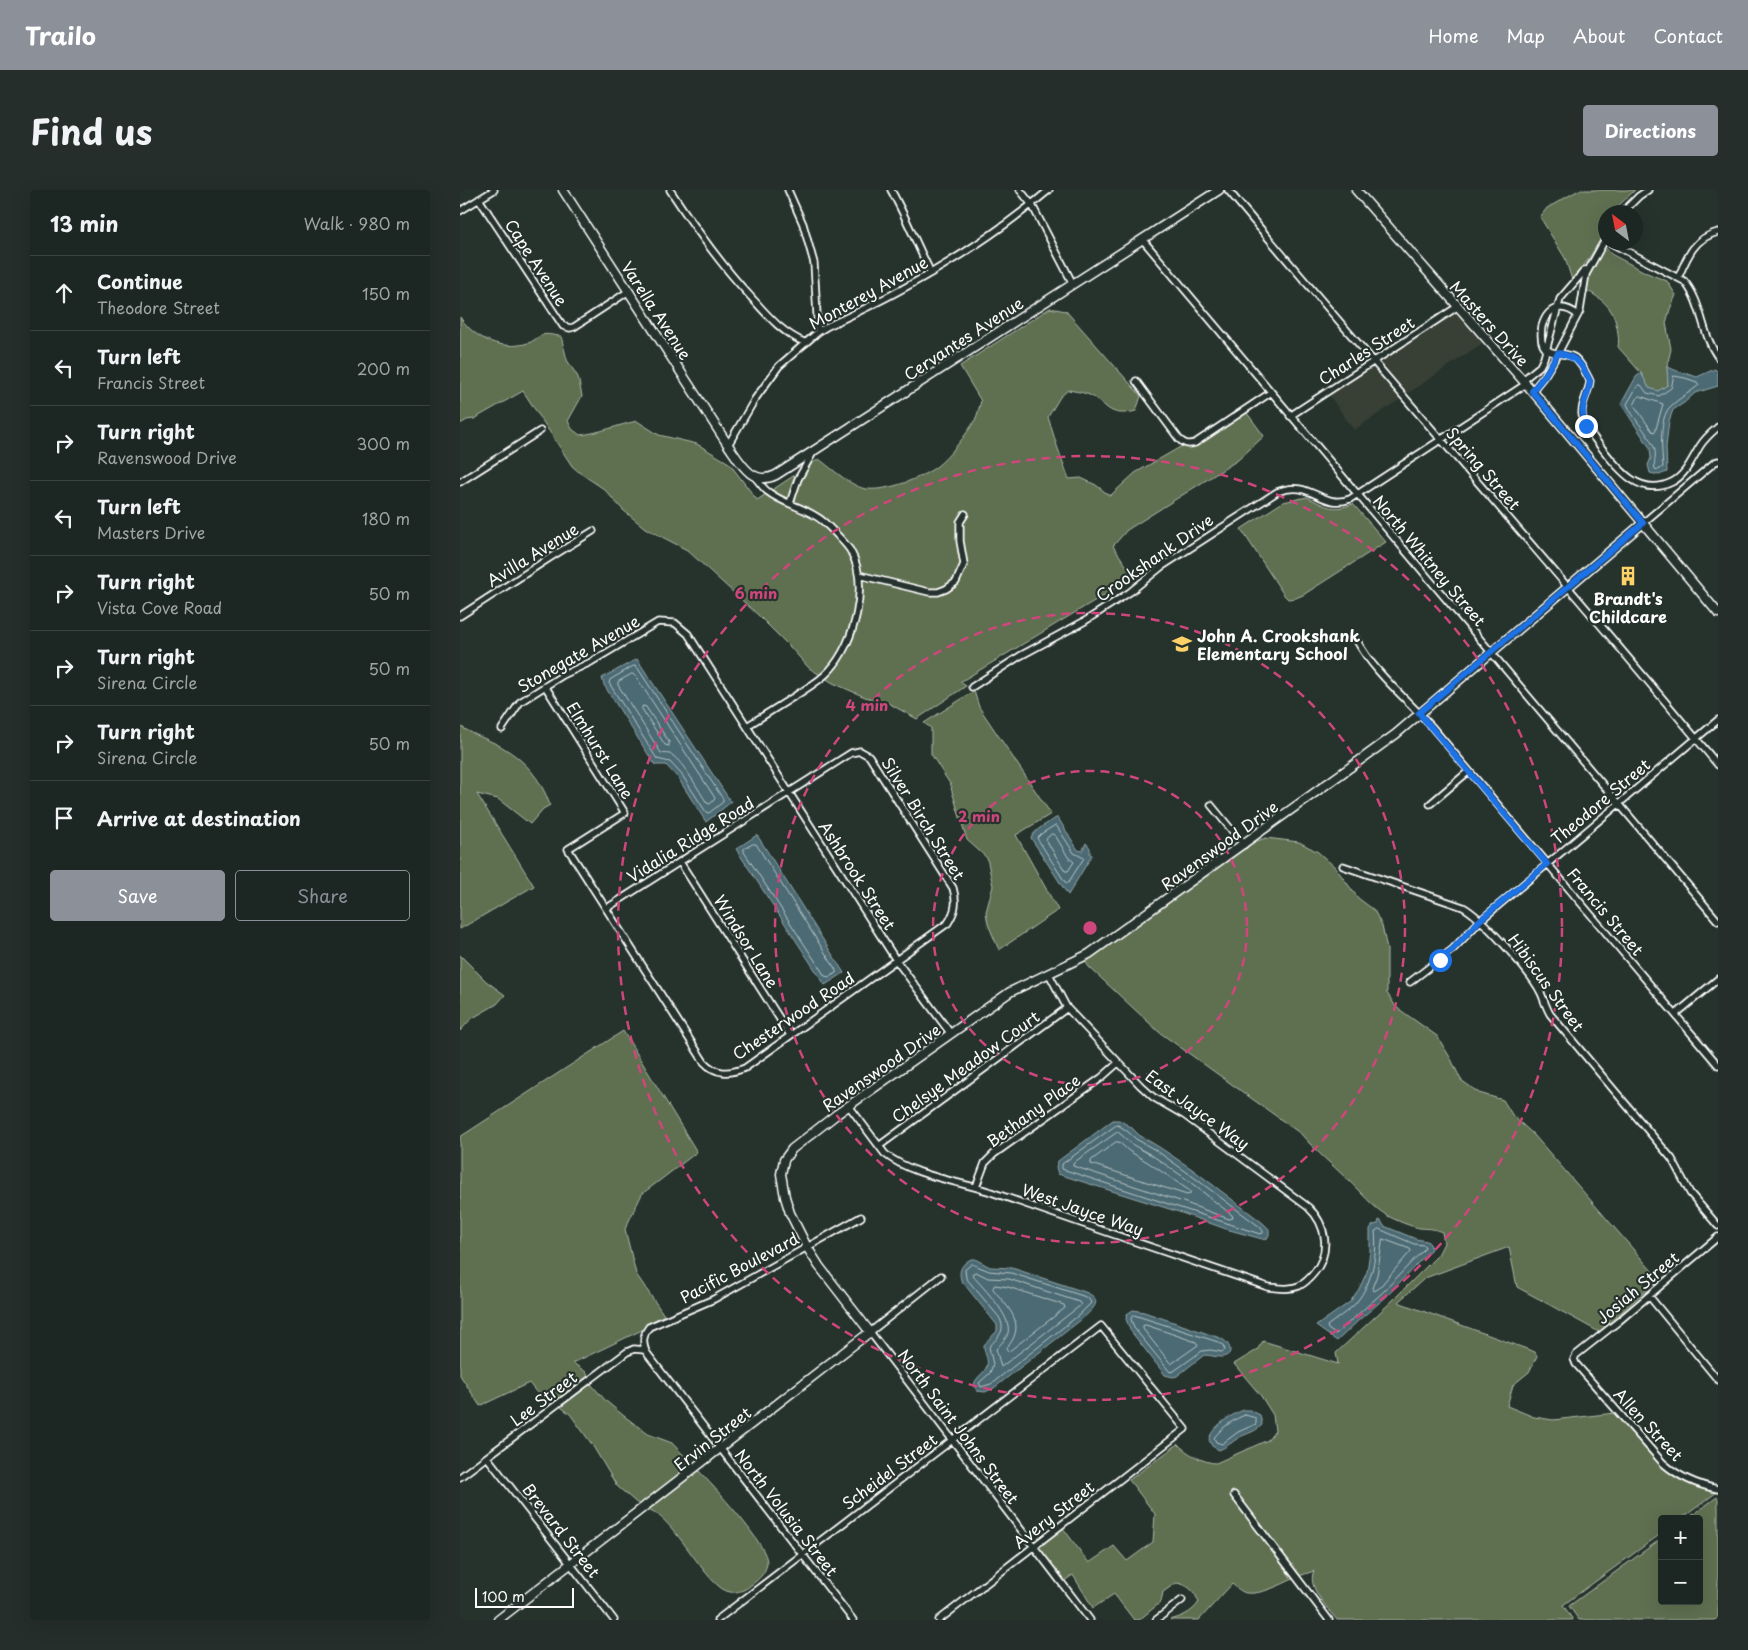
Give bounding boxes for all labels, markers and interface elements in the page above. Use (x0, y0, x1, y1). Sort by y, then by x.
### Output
text: Trailo (25, 17, 96, 53)
text: Home (1428, 22, 1478, 49)
text: Map (1506, 22, 1545, 49)
text: About (1573, 22, 1625, 49)
text: Contact (1653, 22, 1723, 49)
text: Find us (30, 104, 152, 157)
button: Directions (1583, 105, 1718, 156)
north arrow (1598, 205, 1643, 250)
text: 13 min (50, 207, 118, 239)
text: Walk · 980 m (304, 211, 410, 235)
street label: Cape Avenue (500, 214, 574, 310)
street label: Monterey Avenue (804, 249, 932, 335)
street label: Varella Avenue (616, 256, 698, 364)
text: Continue (97, 267, 183, 295)
street label: Masters Drive (1445, 275, 1535, 371)
icon: ahead (50, 279, 78, 307)
text: 150 m (362, 281, 410, 305)
street label: Cervantes Avenue (899, 290, 1028, 386)
text: Theodore Street (97, 295, 220, 319)
street label: Charles Street (1313, 310, 1419, 390)
text: Turn left (97, 342, 181, 370)
icon: left (50, 354, 78, 382)
text: 200 m (357, 356, 410, 380)
text: Francis Street (97, 370, 205, 394)
route end (1575, 415, 1598, 438)
text: Turn right (97, 417, 195, 445)
street label: Spring Street (1441, 421, 1527, 515)
icon: right (50, 429, 78, 457)
text: 300 m (356, 431, 410, 455)
text: Ravenswood Drive (97, 445, 237, 469)
street label: North Whitney Street (1368, 489, 1492, 631)
text: Turn left (97, 492, 181, 520)
icon: left (50, 504, 78, 532)
text: 180 m (362, 506, 410, 530)
street label: Crookshank Drive (1090, 507, 1218, 607)
street label: Avilla Avenue (481, 516, 583, 592)
text: Masters Drive (97, 520, 205, 544)
building icon: Brandt's Childcare (1617, 565, 1639, 587)
text: Turn right (97, 567, 195, 595)
icon: right (50, 579, 78, 607)
text: 50 m (369, 581, 410, 605)
text: 6 min (735, 581, 777, 604)
place label: Brandt's Childcare (1589, 586, 1667, 628)
text: Vista Cove Road (97, 595, 222, 619)
street label: Stonegate Avenue (512, 608, 644, 698)
place label: John A. Crookshank Elementary School (1197, 623, 1360, 665)
school or university icon: John A. Crookshank Elementary School (1171, 633, 1193, 655)
text: Turn right (97, 642, 195, 670)
icon: right (50, 654, 78, 682)
text: 50 m (369, 656, 410, 680)
text: Sirena Circle (97, 670, 197, 694)
text: 4 min (846, 693, 888, 716)
street label: Elmhurst Lane (561, 697, 641, 803)
text: Turn right (97, 717, 195, 745)
icon: right (50, 729, 78, 757)
text: 50 m (369, 731, 410, 755)
text: Sirena Circle (97, 745, 197, 769)
street label: Silver Birch Street (876, 752, 972, 884)
street label: Theodore Street (1545, 752, 1655, 850)
street label: Vidalia Ridge Road (622, 790, 758, 888)
street label: Ravenswood Drive (1155, 794, 1283, 896)
icon: arrive (50, 804, 78, 832)
text: Arrive at destination (97, 804, 301, 832)
text: 2 min (958, 804, 1000, 827)
street label: Ashbrook Street (814, 816, 903, 935)
street label: Francis Street (1562, 862, 1650, 960)
button: Save (50, 870, 225, 921)
button: Share (235, 870, 410, 921)
street label: Windsor Lane (709, 890, 785, 992)
centre of rings (1081, 919, 1099, 937)
street label: Hibiscus Street (1503, 928, 1591, 1036)
route start (1429, 949, 1452, 972)
street label: Chesterwood Road (727, 965, 859, 1065)
street label: Chelsye Meadow Court (886, 1004, 1044, 1128)
street label: Ravenswood Drive (817, 1017, 945, 1117)
street label: East Jayce Way (1141, 1063, 1255, 1155)
street label: Bethany Place (981, 1068, 1085, 1152)
street label: West Jayce Way (1019, 1177, 1147, 1241)
street label: Pacific Boulevard (675, 1225, 803, 1308)
street label: Josiah Street (1590, 1245, 1684, 1329)
street label: North Saint Johns Street (893, 1344, 1026, 1509)
street label: Lee Street (505, 1365, 582, 1431)
street label: Allen Street (1609, 1382, 1689, 1466)
street label: Ervin Street (668, 1400, 756, 1476)
street label: Scheidel Street (836, 1427, 942, 1515)
street label: North Volusia Street (730, 1443, 845, 1581)
street label: Avery Street (1007, 1474, 1099, 1553)
street label: Brevard Street (518, 1478, 607, 1582)
map controls (1658, 1515, 1703, 1605)
button: + (1658, 1515, 1703, 1560)
button: − (1658, 1560, 1703, 1605)
scale bar (475, 1585, 574, 1608)
text: 100 m (482, 1586, 525, 1607)

